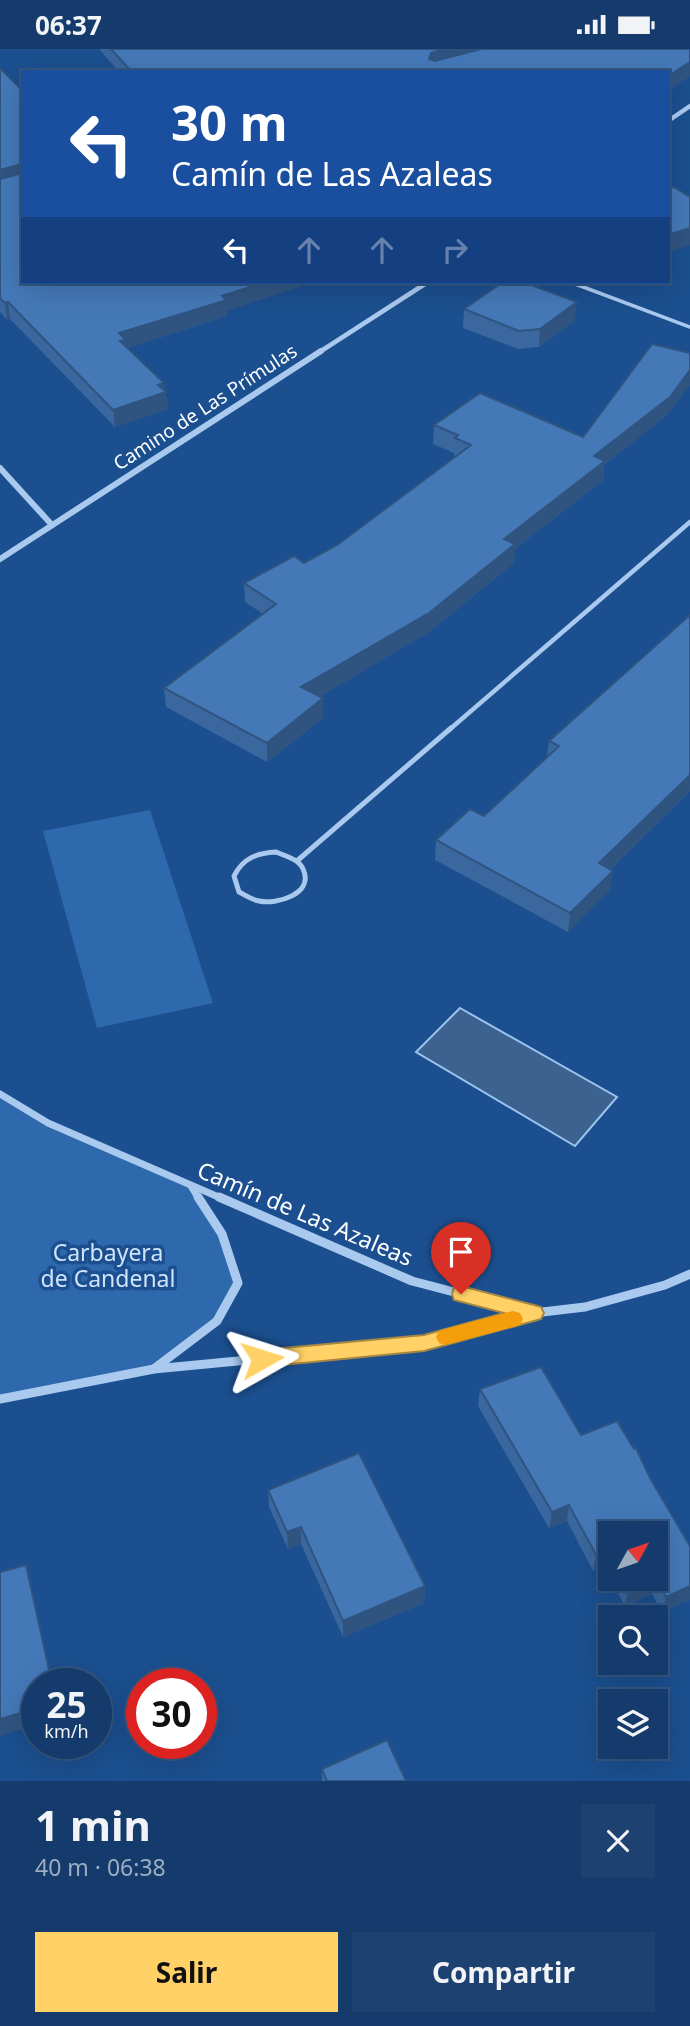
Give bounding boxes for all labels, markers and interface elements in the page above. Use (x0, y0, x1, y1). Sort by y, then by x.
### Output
text: 06:37 (35, 7, 102, 43)
text: 30 m (171, 89, 288, 155)
icon: left (56, 98, 147, 189)
text: Camín de Las Azaleas (171, 152, 493, 195)
icon: left (217, 231, 255, 269)
icon: ahead (290, 231, 328, 269)
icon: ahead (363, 231, 401, 269)
icon: right (436, 231, 474, 269)
street label: Camino de Las Prímulas (108, 338, 302, 476)
street label: Camín de Las Azaleas (193, 1153, 418, 1273)
pin (431, 1222, 491, 1294)
icon: arrive (442, 1233, 480, 1271)
park label: Carbayera de Candenal (41, 1236, 175, 1294)
position arrow (225, 1322, 299, 1396)
north arrow (598, 1521, 668, 1591)
map controls (598, 1521, 668, 1759)
button: search (598, 1605, 668, 1675)
speed limit sign: 30 (126, 1668, 217, 1759)
text: 25 (46, 1681, 87, 1728)
button: layers (598, 1689, 668, 1759)
text: km/h (44, 1719, 89, 1743)
text: 1 min (35, 1796, 151, 1853)
button: close (581, 1804, 655, 1878)
text: 40 m · 06:38 (35, 1851, 166, 1883)
button: Salir (35, 1932, 338, 2012)
button: Compartir (352, 1932, 655, 2012)

